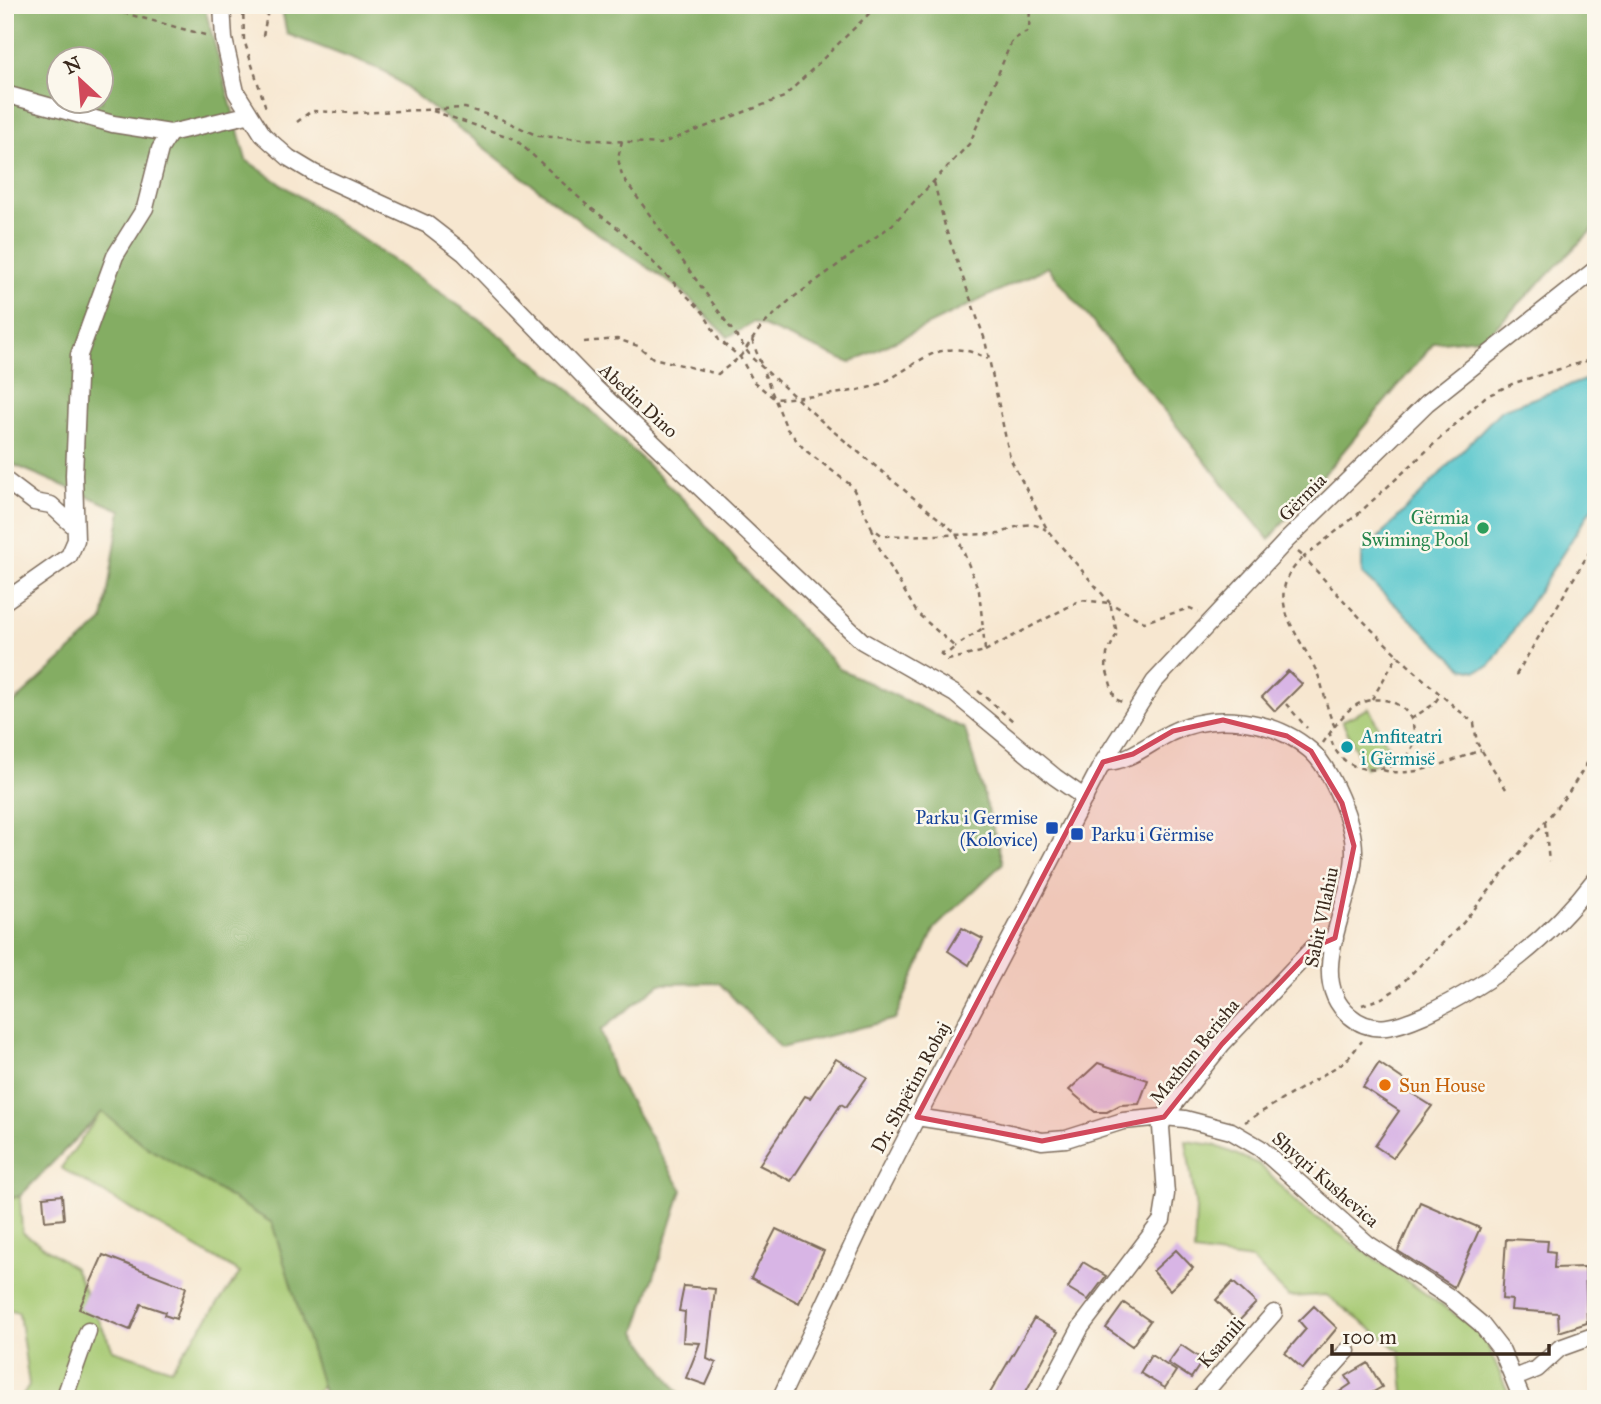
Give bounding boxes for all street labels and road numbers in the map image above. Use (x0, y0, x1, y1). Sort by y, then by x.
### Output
street label: Abedin Dino (594, 357, 683, 443)
street label: Gërmia (1274, 468, 1332, 526)
street label: Sabit Vllahiu (1300, 865, 1343, 969)
street label: Maxhun Berisha (1145, 993, 1245, 1109)
street label: Dr. Shpëtim Robaj (866, 1018, 955, 1157)
street label: Shyqri Kushevica (1267, 1127, 1385, 1234)
street label: Ksamili (1193, 1312, 1250, 1373)

